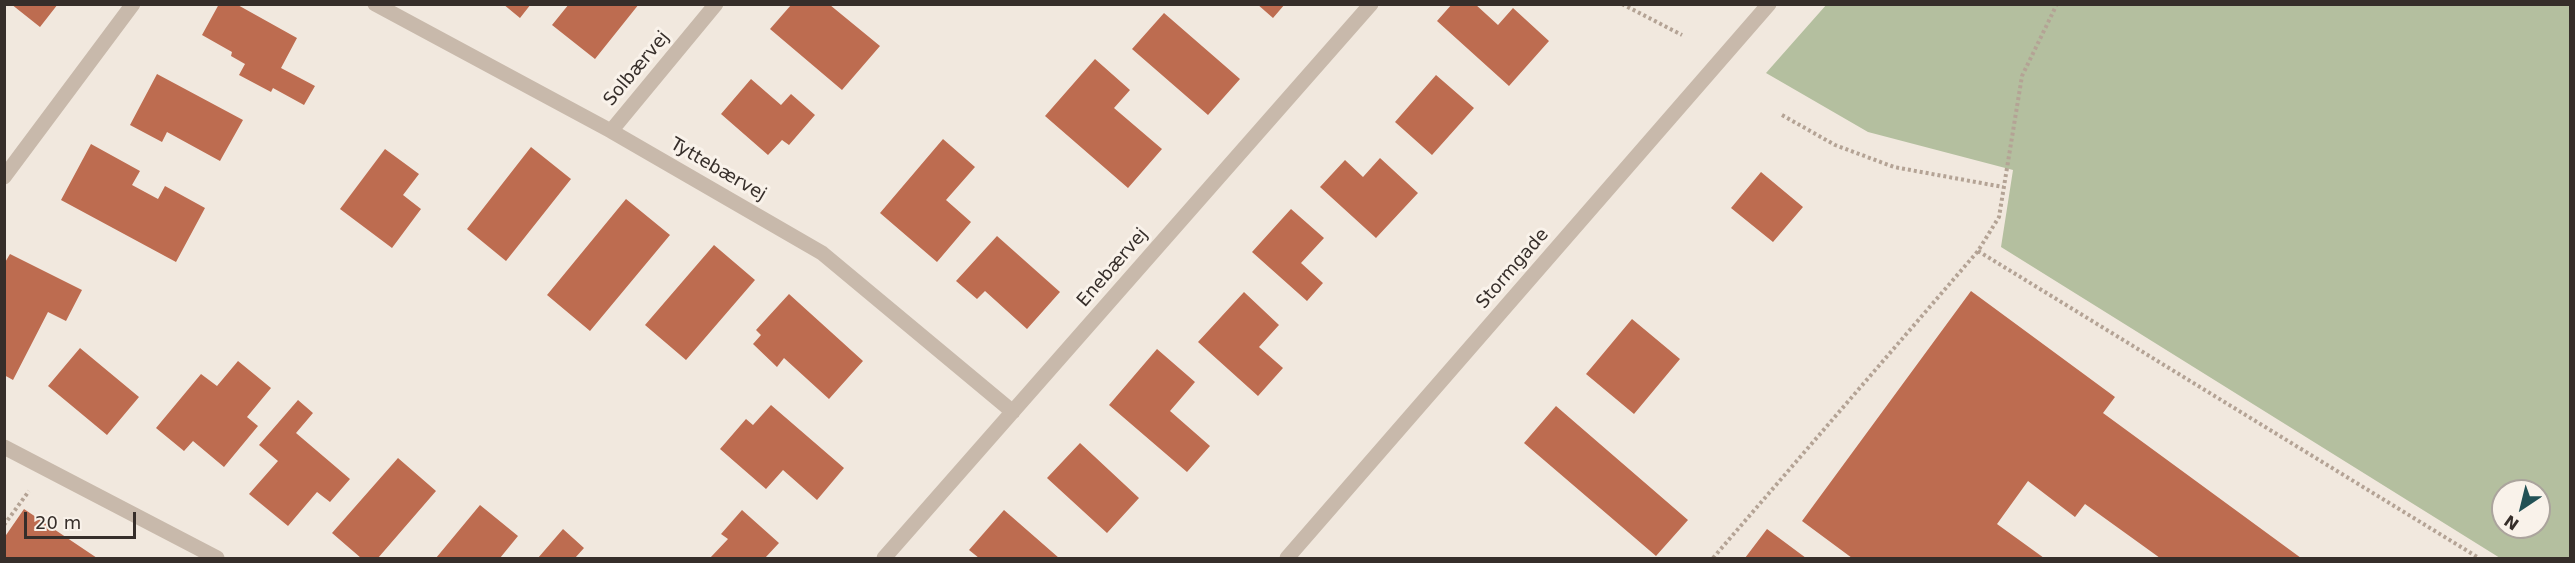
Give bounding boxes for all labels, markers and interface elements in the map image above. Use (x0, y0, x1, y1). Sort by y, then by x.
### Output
street label: Solbærvej (600, 27, 674, 111)
street label: Tyttebærvej (666, 134, 770, 206)
street label: Enebærvej (1073, 224, 1153, 312)
street label: Stormgade (1472, 225, 1554, 313)
north arrow (2491, 479, 2551, 539)
scale bar (27, 500, 140, 538)
text: N (2501, 511, 2522, 534)
text: 20 m (35, 512, 81, 533)

